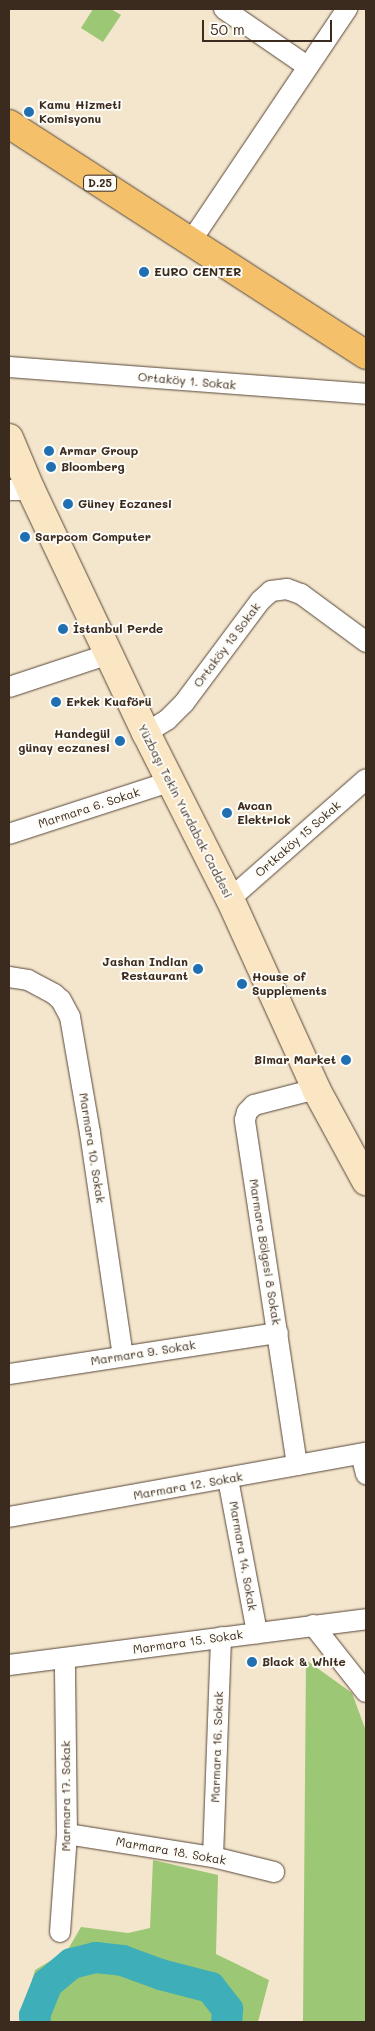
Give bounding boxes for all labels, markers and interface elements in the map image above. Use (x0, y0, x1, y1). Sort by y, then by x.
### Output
scale bar (205, 10, 335, 42)
text: 50 m (210, 19, 245, 39)
place label: Kamu Hizmeti Komisyonu (39, 98, 122, 126)
marker: Kamu Hizmeti Komisyonu (23, 106, 35, 118)
road number: D.25 (82, 174, 118, 192)
place label: EURO CENTER (154, 265, 241, 279)
marker: EURO CENTER (138, 266, 150, 278)
street label: Ortaköy 1. Sokak (137, 370, 237, 392)
place label: Armar Group (59, 444, 138, 458)
marker: Armar Group (43, 445, 55, 457)
place label: Bloomberg (61, 460, 125, 474)
marker: Bloomberg (45, 461, 57, 473)
place label: Güney Eczanesi (78, 497, 172, 511)
marker: Güney Eczanesi (62, 498, 74, 510)
place label: Sarpcom Computer (35, 530, 151, 544)
marker: Sarpcom Computer (19, 531, 31, 543)
street label: Ortaköy 13 Sokak (190, 600, 264, 690)
place label: İstanbul Perde (73, 622, 163, 636)
marker: İstanbul Perde (57, 623, 69, 635)
place label: Erkek Kuaförü (66, 695, 152, 709)
marker: Erkek Kuaförü (50, 696, 62, 708)
street label: Yüzbaşı Tekin Yurdabak Caddesi (135, 722, 235, 900)
place label: Handegül günay eczanesi (18, 727, 110, 755)
marker: Handegül günay eczanesi (114, 735, 126, 747)
street label: Marmara 6. Sokak (36, 785, 142, 831)
street label: Ortkaköy 15 Sokak (252, 798, 344, 880)
place label: Avcan Elektrick (237, 799, 291, 827)
marker: Avcan Elektrick (221, 807, 233, 819)
place label: Jashan Indian Restaurant (102, 955, 188, 983)
marker: Jashan Indian Restaurant (192, 963, 204, 975)
place label: House of Supplements (252, 970, 327, 998)
marker: House of Supplements (236, 978, 248, 990)
place label: Bimar Market (254, 1053, 336, 1067)
marker: Bimar Market (340, 1054, 352, 1066)
street label: Marmara 10. Sokak (76, 1092, 108, 1204)
street label: Marmara Bölgesi 8 Sokak (246, 1178, 284, 1326)
street label: Marmara 9. Sokak (90, 1338, 196, 1368)
street label: Marmara 12. Sokak (132, 1469, 244, 1503)
street label: Marmara 14. Sokak (226, 1500, 260, 1612)
street label: Marmara 15. Sokak (132, 1627, 244, 1657)
place label: Black & White (262, 1655, 346, 1669)
marker: Black & White (246, 1656, 258, 1668)
street label: Marmara 16. Sokak (208, 1691, 226, 1803)
street label: Marmara 17. Sokak (59, 1741, 73, 1851)
street label: Marmara 18. Sokak (115, 1834, 227, 1868)

